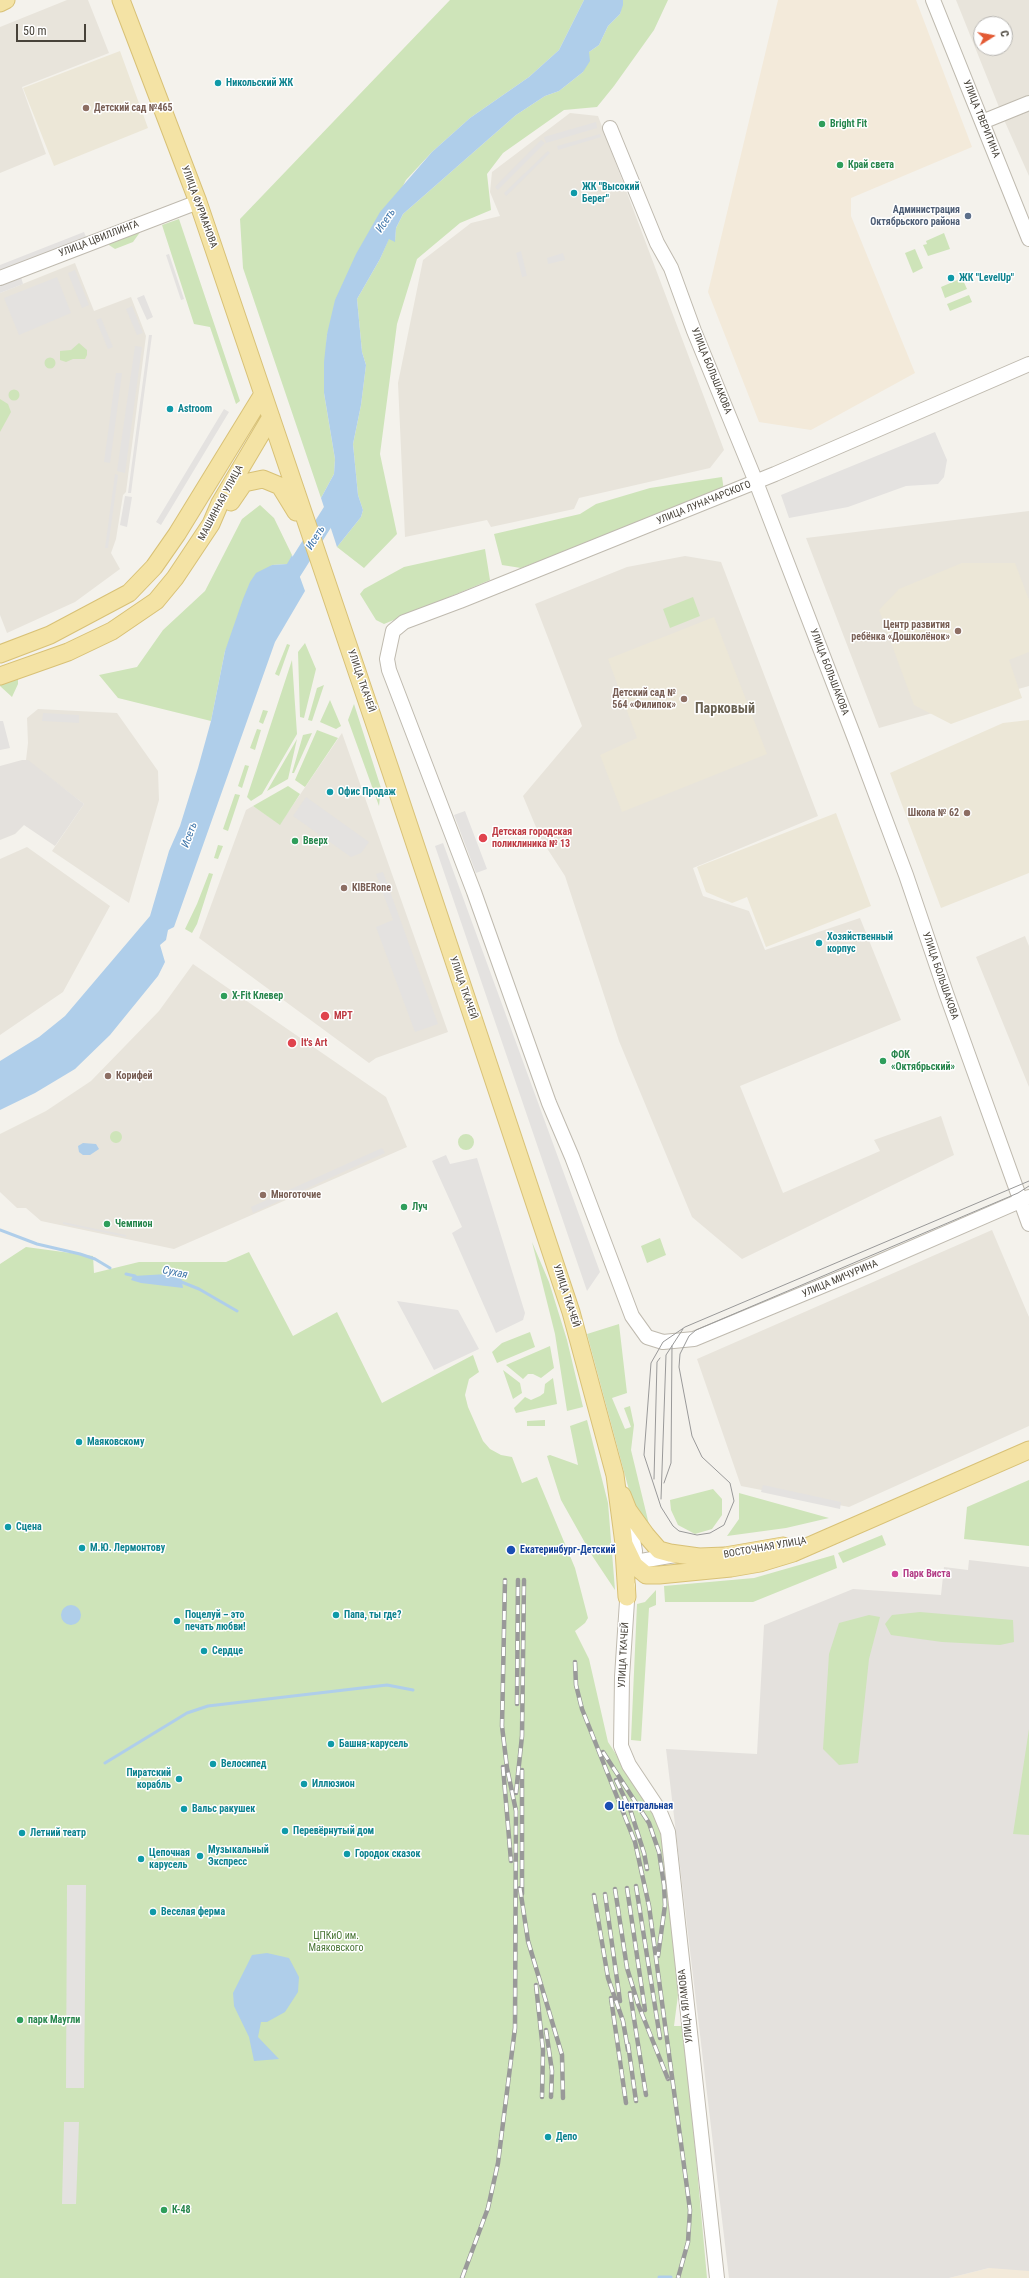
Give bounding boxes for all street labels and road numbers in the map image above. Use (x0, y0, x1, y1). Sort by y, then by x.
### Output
street label: УЛИЦА ТВЕРИТИНА (960, 78, 1002, 160)
street label: УЛИЦА ФУРМАНОВА (179, 164, 219, 250)
street label: УЛИЦА ЦВИЛЛИНГА (57, 218, 141, 260)
street label: УЛИЦА БОЛЬШАКОВА (688, 326, 734, 416)
street label: МАШИННАЯ УЛИЦА (196, 463, 246, 543)
street label: УЛИЦА ЛУНАЧАРСКОГО (655, 479, 753, 527)
street label: УЛИЦА БОЛЬШАКОВА (807, 627, 851, 717)
street label: УЛИЦА ТКАЧЕЙ (345, 648, 377, 714)
street label: УЛИЦА БОЛЬШАКОВА (919, 931, 961, 1021)
street label: УЛИЦА ТКАЧЕЙ (447, 955, 479, 1021)
street label: УЛИЦА МИЧУРИНА (800, 1258, 880, 1300)
street label: УЛИЦА ТКАЧЕЙ (550, 1263, 582, 1329)
street label: ВОСТОЧНАЯ УЛИЦА (723, 1535, 807, 1561)
street label: УЛИЦА ТКАЧЕЙ (616, 1622, 632, 1688)
street label: УЛИЦА ЯЛАМОВА (676, 1968, 696, 2044)

